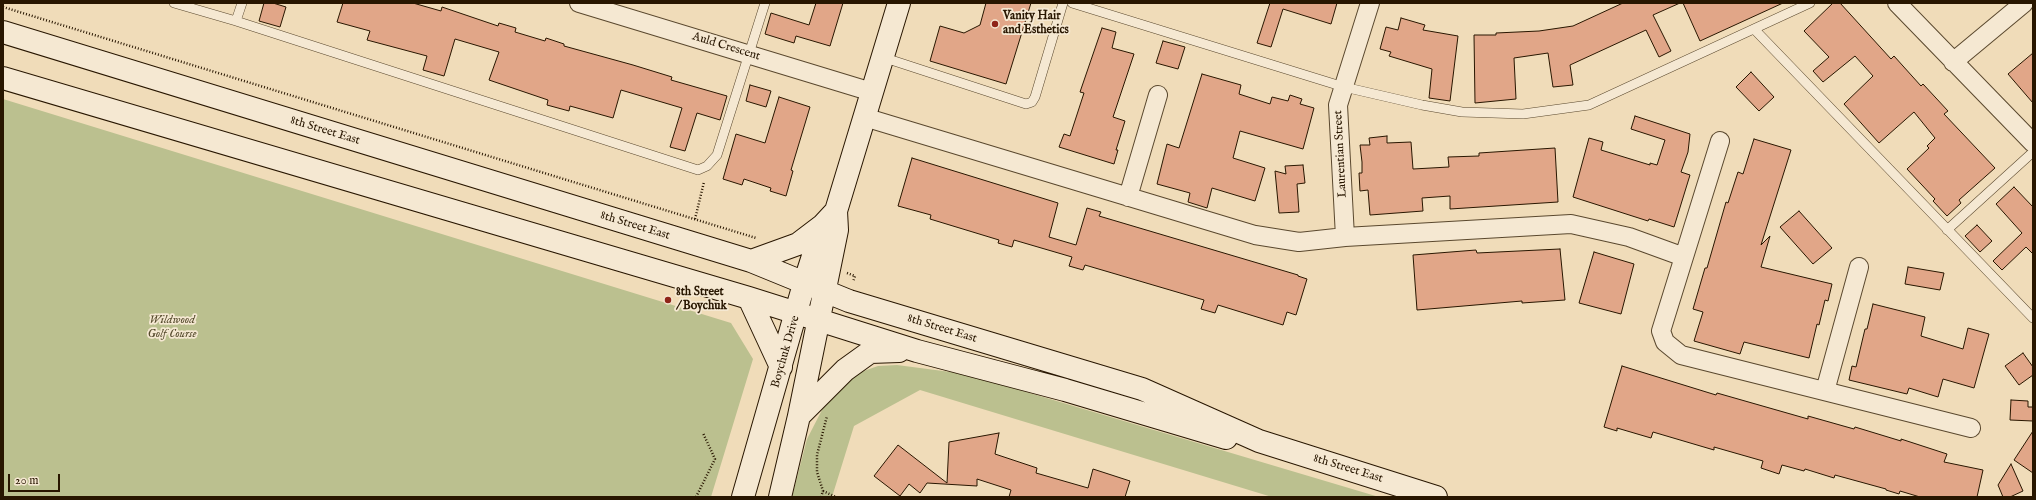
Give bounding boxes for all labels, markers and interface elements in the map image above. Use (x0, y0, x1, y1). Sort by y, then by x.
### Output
place label: Vanity Hair and Esthetics (1003, 10, 1069, 38)
marker: Vanity Hair and Esthetics (990, 19, 1000, 29)
street label: Auld Crescent (690, 30, 762, 64)
street label: Laurentian Street (1332, 110, 1350, 198)
street label: 8th Street East (288, 114, 362, 148)
street label: 8th Street East (598, 209, 672, 243)
place label: 8th Street / Boychuk (676, 286, 727, 314)
marker: 8th Street / Boychuk (663, 295, 673, 305)
street label: 8th Street East (905, 312, 979, 346)
park label: Wildwood Golf Course (148, 314, 196, 342)
street label: Boychuk Drive (769, 314, 803, 390)
street label: 8th Street East (1311, 452, 1385, 486)
scale bar (10, 466, 62, 492)
text: 20 m (15, 473, 38, 488)

